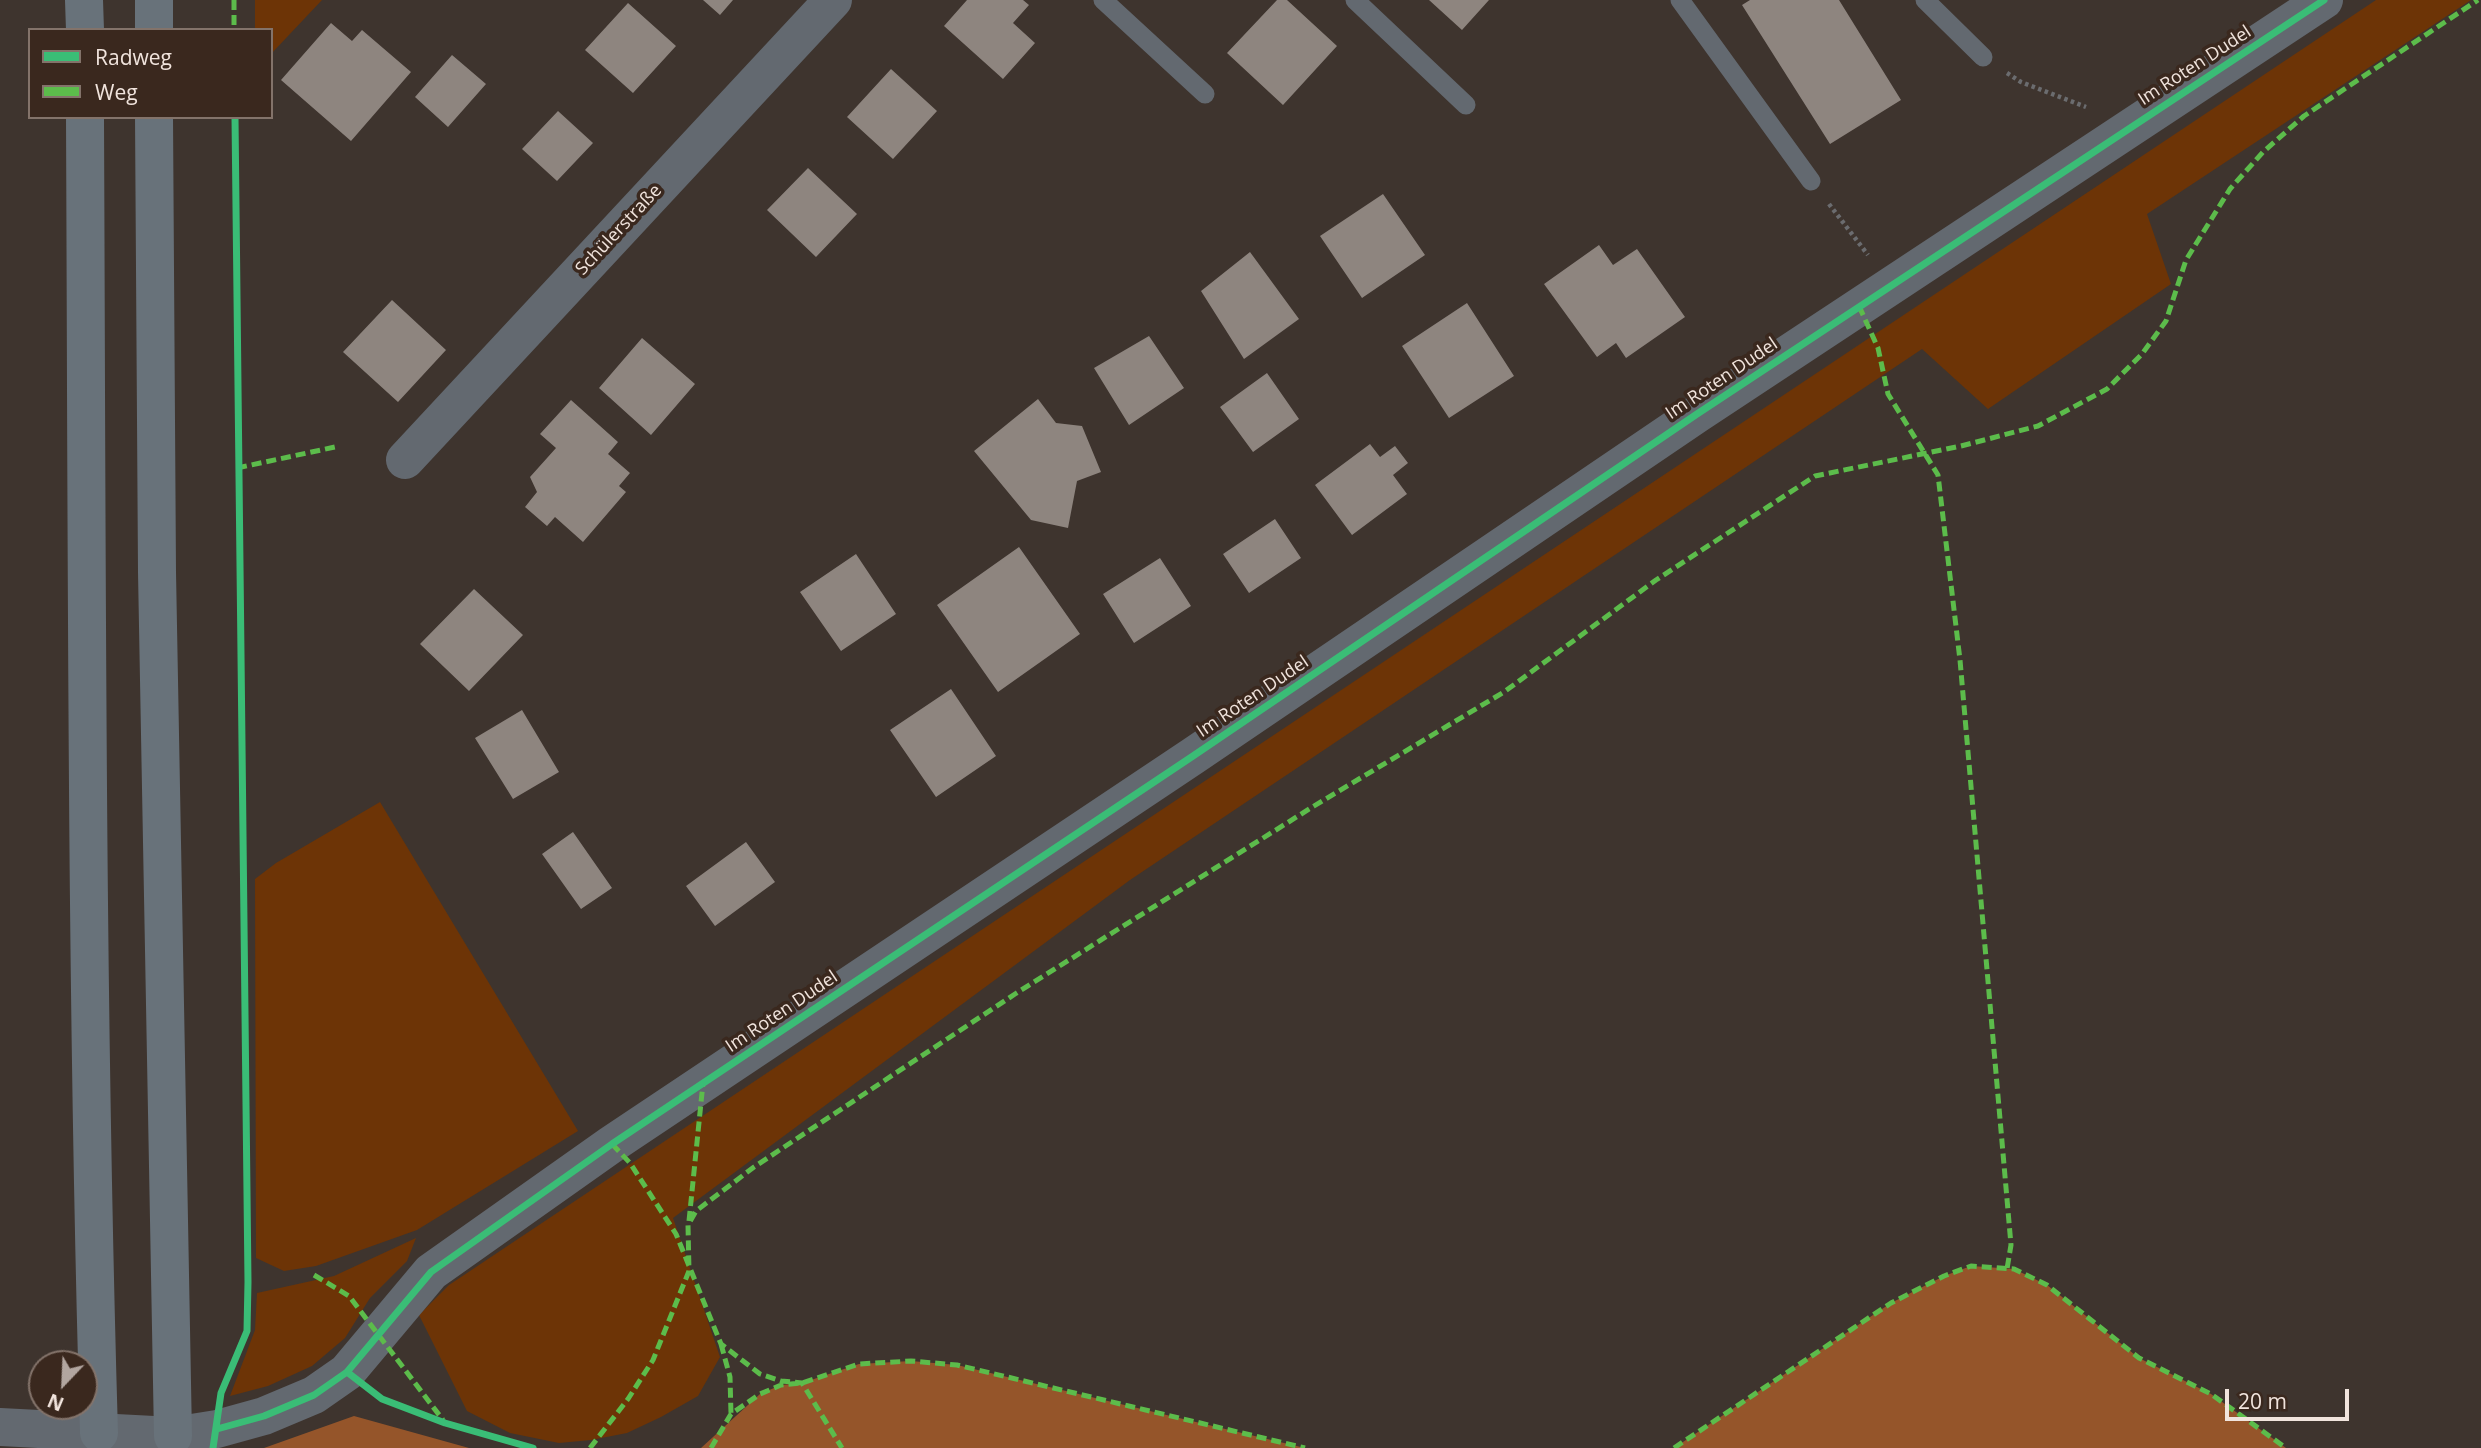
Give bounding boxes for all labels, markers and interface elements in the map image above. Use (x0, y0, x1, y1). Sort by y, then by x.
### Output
street label: Im Roten Dudel (2134, 21, 2256, 111)
legend (28, 28, 273, 119)
text: Radweg (95, 43, 172, 71)
text: Weg (95, 78, 138, 106)
street label: Schülerstraße (571, 180, 667, 280)
street label: Im Roten Dudel (1662, 334, 1782, 424)
street label: Im Roten Dudel (1193, 652, 1313, 742)
street label: Im Roten Dudel (722, 967, 842, 1057)
north arrow (28, 1350, 98, 1420)
scale bar (2229, 1374, 2353, 1418)
text: 20 m (2238, 1387, 2287, 1415)
text: N (43, 1388, 68, 1417)

